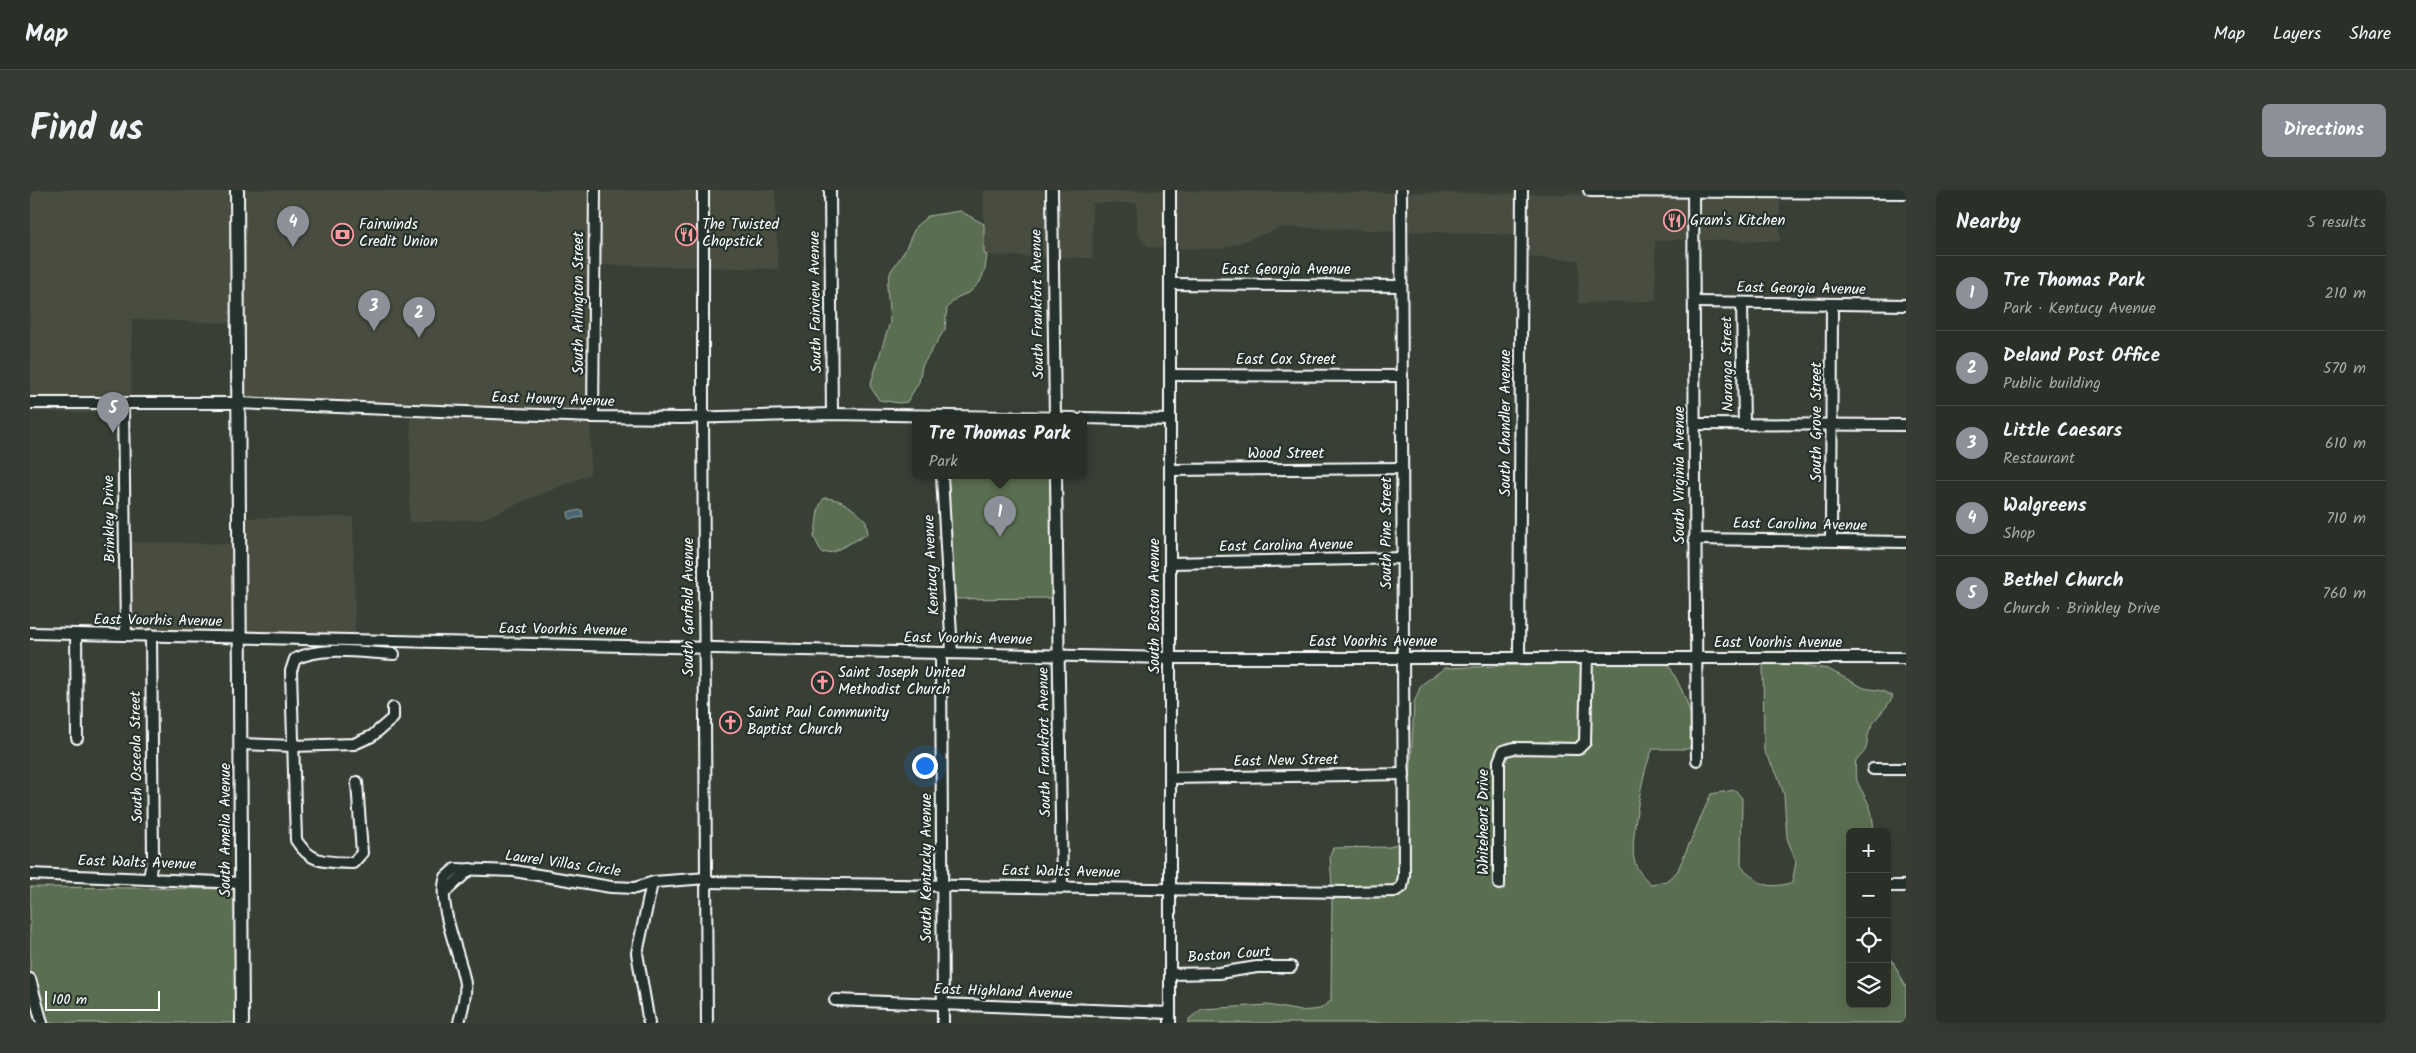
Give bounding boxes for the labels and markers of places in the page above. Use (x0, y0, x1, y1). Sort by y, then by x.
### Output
pin: 4 (277, 206, 309, 247)
restaurant icon: Gram's Kitchen (1662, 209, 1686, 233)
place label: Gram's Kitchen (1690, 209, 1785, 233)
place label: Fairwinds Credit Union (359, 213, 438, 254)
place label: The Twisted Chopstick (702, 213, 779, 254)
bank icon: Fairwinds Credit Union (331, 222, 355, 246)
restaurant icon: The Twisted Chopstick (674, 222, 698, 246)
pin: 3 (358, 290, 390, 331)
pin: 2 (403, 297, 435, 338)
pin: 5 (97, 392, 129, 433)
pin: 1 (984, 496, 1016, 537)
place label: Saint Joseph United Methodist Church (838, 661, 966, 702)
church icon: Saint Joseph United Methodist Church (810, 670, 834, 694)
place label: Saint Paul Community Baptist Church (747, 701, 890, 742)
church icon: Saint Paul Community Baptist Church (719, 710, 743, 734)

